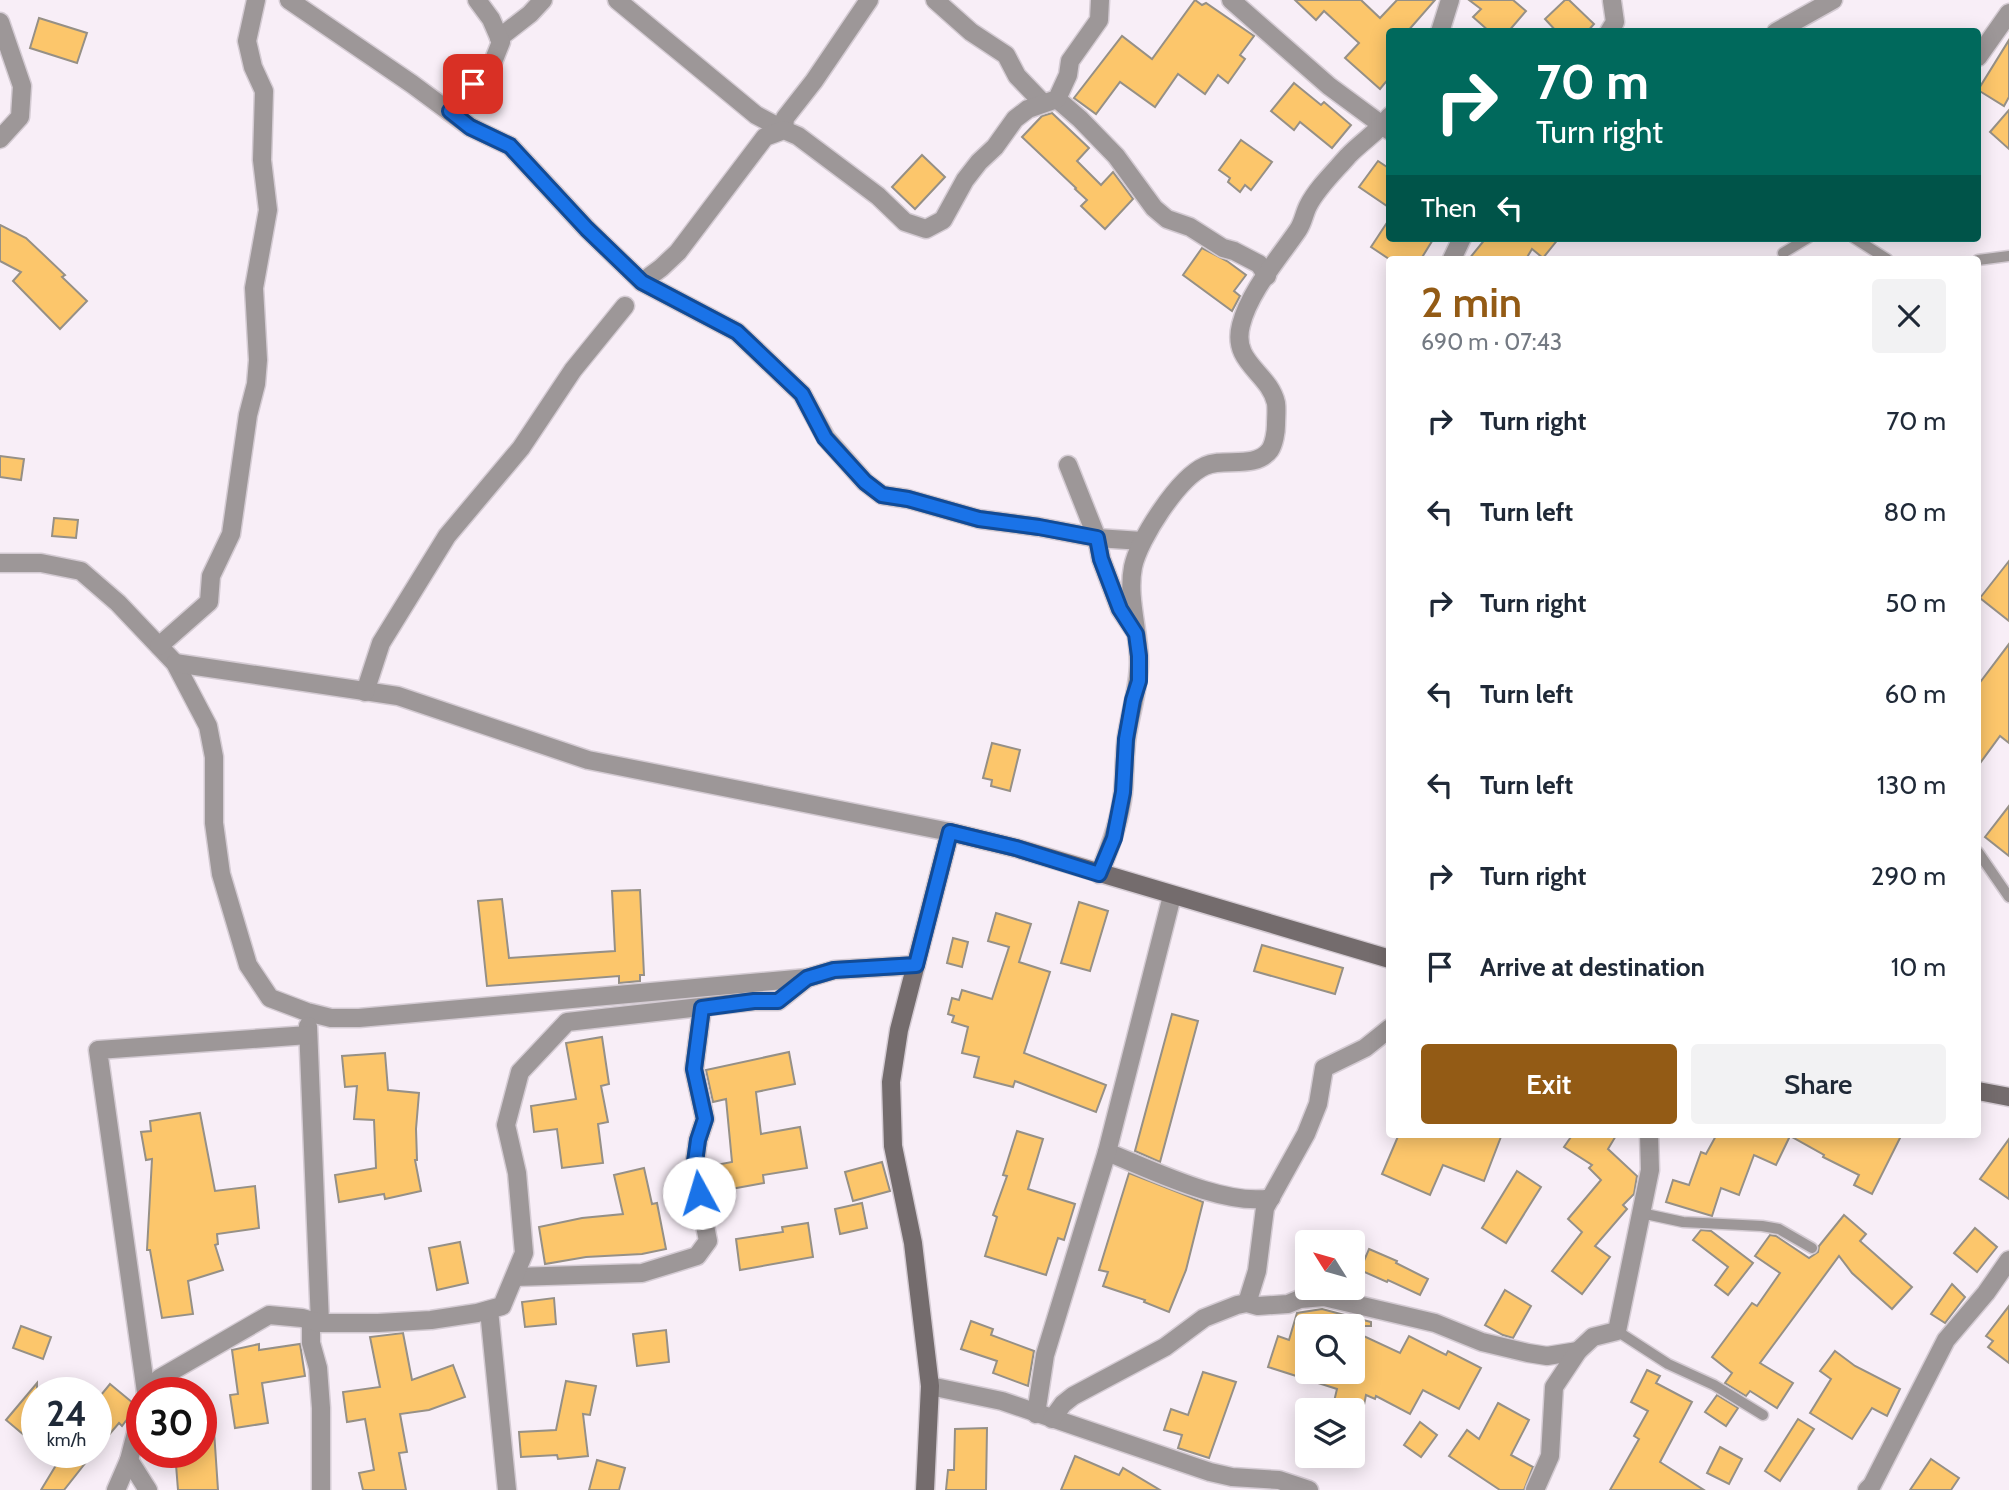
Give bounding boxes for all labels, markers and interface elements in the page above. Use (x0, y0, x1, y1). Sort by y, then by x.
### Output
text: 70 m (1536, 52, 1649, 111)
pin (443, 54, 503, 114)
icon: right (1421, 56, 1512, 147)
icon: arrive (454, 65, 492, 103)
text: Turn right (1536, 112, 1663, 151)
icon: left (1491, 189, 1529, 227)
text: Then (1421, 192, 1477, 224)
text: 2 min (1421, 276, 1522, 328)
button: close (1872, 279, 1946, 353)
text: 690 m · 07:43 (1421, 328, 1562, 356)
icon: right (1421, 402, 1459, 440)
text: Turn right (1480, 405, 1586, 437)
text: 70 m (1886, 405, 1946, 437)
icon: left (1421, 493, 1459, 531)
text: Turn left (1480, 496, 1573, 528)
text: 80 m (1883, 496, 1946, 528)
icon: right (1421, 584, 1459, 622)
text: Turn right (1480, 587, 1586, 619)
text: 50 m (1885, 587, 1946, 619)
icon: left (1421, 675, 1459, 713)
text: Turn left (1480, 678, 1573, 710)
text: 60 m (1884, 678, 1946, 710)
icon: left (1421, 766, 1459, 804)
text: Turn left (1480, 769, 1573, 801)
text: 130 m (1877, 769, 1946, 801)
icon: right (1421, 857, 1459, 895)
text: Turn right (1480, 860, 1586, 892)
text: 290 m (1871, 860, 1946, 892)
icon: arrive (1421, 948, 1459, 986)
text: Arrive at destination (1480, 951, 1705, 983)
text: 10 m (1891, 951, 1946, 983)
button: Exit (1421, 1044, 1677, 1124)
button: Share (1691, 1044, 1946, 1124)
position arrow (662, 1156, 736, 1230)
north arrow (1295, 1230, 1365, 1300)
map controls (1295, 1230, 1365, 1468)
button: search (1295, 1314, 1365, 1384)
speed limit sign: 30 (126, 1377, 217, 1468)
text: 24 (46, 1392, 87, 1435)
button: layers (1295, 1398, 1365, 1468)
text: km/h (47, 1429, 86, 1451)

